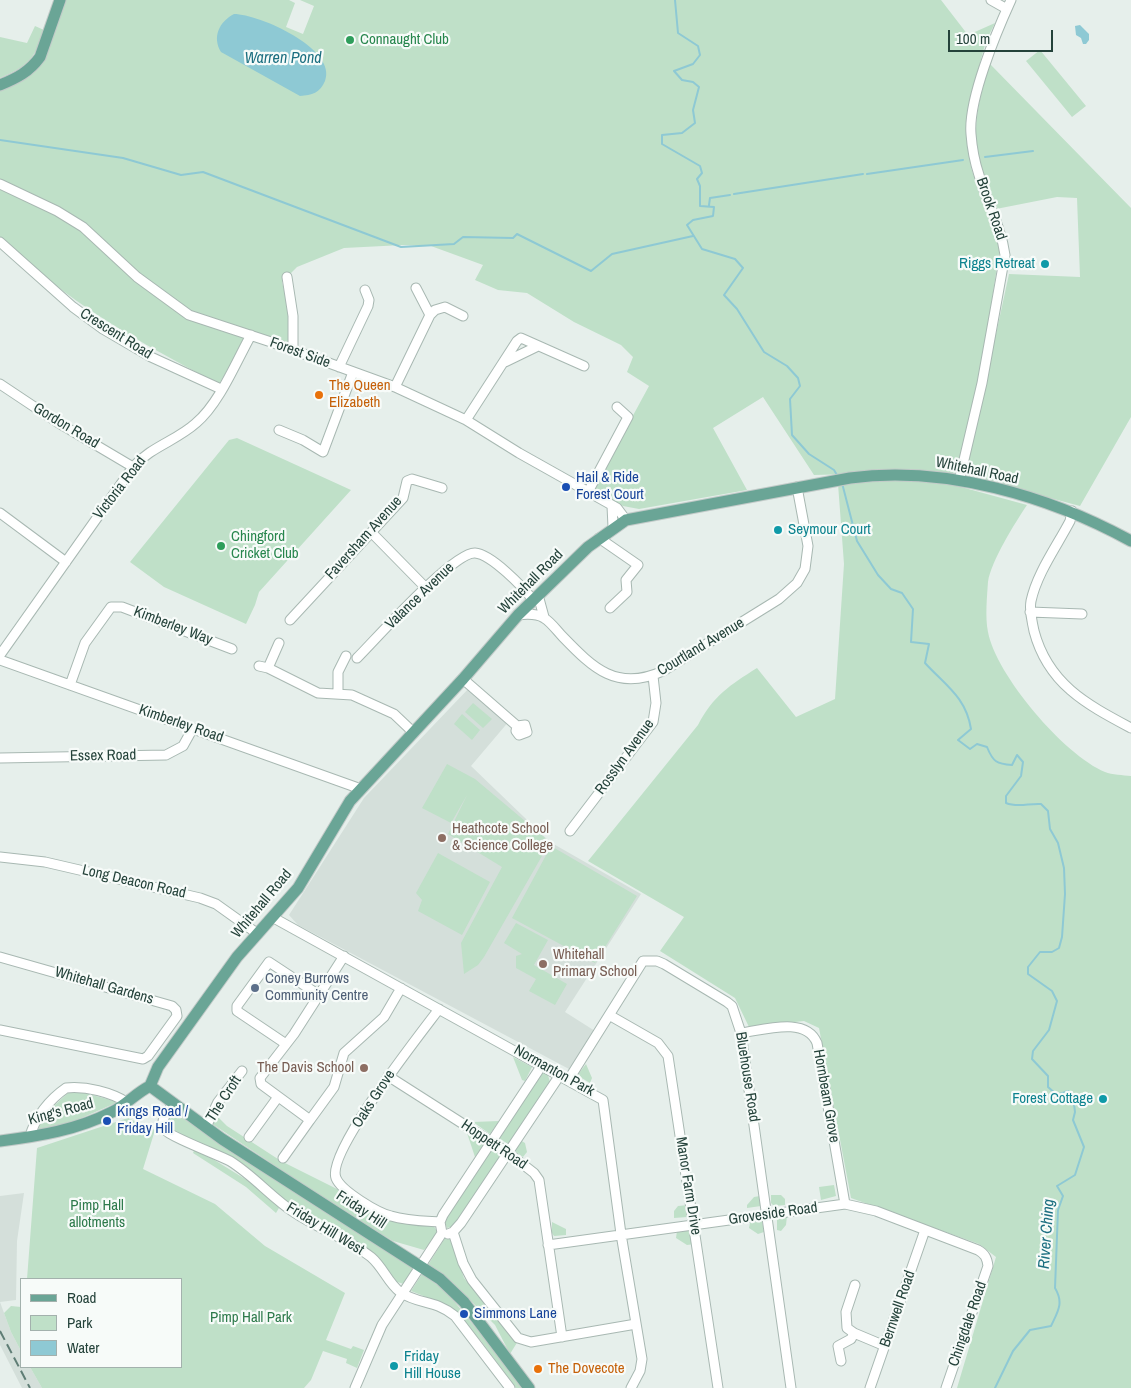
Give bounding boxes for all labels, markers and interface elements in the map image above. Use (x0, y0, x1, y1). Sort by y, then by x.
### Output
scale bar (951, 20, 1056, 52)
text: 100 m (956, 28, 990, 49)
place label: Connaught Club (360, 31, 449, 49)
marker: Connaught Club (344, 34, 356, 46)
water label: Warren Pond (244, 49, 322, 69)
street label: Brook Road (972, 175, 1010, 243)
place label: Riggs Retreat (959, 255, 1035, 273)
marker: Riggs Retreat (1039, 258, 1051, 270)
street label: Crescent Road (76, 305, 156, 363)
street label: Forest Side (267, 334, 333, 372)
place label: The Queen Elizabeth (329, 377, 391, 412)
marker: The Queen Elizabeth (313, 389, 325, 401)
street label: Gordon Road (30, 399, 102, 453)
street label: Victoria Road (90, 453, 150, 523)
street label: Whitehall Road (934, 453, 1020, 489)
place label: Hail & Ride Forest Court (576, 469, 644, 504)
marker: Hail & Ride Forest Court (560, 481, 572, 493)
street label: Faversham Avenue (322, 493, 406, 583)
place label: Seymour Court (788, 521, 871, 539)
marker: Seymour Court (772, 524, 784, 536)
place label: Chingford Cricket Club (231, 528, 299, 563)
marker: Chingford Cricket Club (215, 540, 227, 552)
street label: Whitehall Road (495, 546, 567, 618)
street label: Valance Avenue (382, 559, 458, 633)
street label: Kimberley Way (131, 603, 215, 649)
street label: Courtland Avenue (654, 614, 748, 680)
street label: Kimberley Road (136, 701, 226, 747)
street label: Rosslyn Avenue (592, 716, 658, 798)
street label: Essex Road (70, 746, 136, 766)
place label: Heathcote School & Science College (452, 820, 553, 855)
marker: Heathcote School & Science College (436, 832, 448, 844)
street label: Long Deacon Road (80, 861, 188, 903)
street label: Whitehall Road (228, 866, 296, 942)
place label: Whitehall Primary School (553, 946, 637, 981)
marker: Whitehall Primary School (537, 958, 549, 970)
street label: Whitehall Gardens (53, 963, 155, 1009)
place label: Coney Burrows Community Centre (265, 970, 368, 1005)
marker: Coney Burrows Community Centre (249, 982, 261, 994)
street label: Bluehouse Road (731, 1031, 763, 1123)
street label: Normanton Park (510, 1041, 598, 1101)
street label: Hornbeam Grove (809, 1048, 843, 1144)
place label: The Davis School (257, 1059, 354, 1077)
marker: The Davis School (358, 1062, 370, 1074)
street label: Oaks Grove (349, 1067, 399, 1131)
street label: The Croft (202, 1073, 246, 1125)
place label: Forest Cottage (1012, 1090, 1093, 1108)
marker: Forest Cottage (1097, 1093, 1109, 1105)
street label: King's Road (26, 1095, 96, 1129)
place label: Kings Road / Friday Hill (117, 1103, 188, 1138)
marker: Kings Road / Friday Hill (101, 1115, 113, 1127)
street label: Hoppett Road (458, 1116, 530, 1174)
street label: Manor Farm Drive (671, 1136, 705, 1236)
street label: Friday Hill (333, 1187, 389, 1233)
park label: Pimp Hall allotments (69, 1197, 125, 1232)
water label: River Ching (1035, 1198, 1059, 1270)
street label: Friday Hill West (283, 1199, 367, 1259)
street label: Groveside Road (727, 1199, 819, 1229)
street label: Bernwell Road (876, 1268, 920, 1350)
legend (20, 1278, 182, 1368)
street label: Chingdale Road (945, 1279, 991, 1369)
text: Road (67, 1287, 96, 1308)
place label: Simmons Lane (474, 1305, 557, 1323)
marker: Simmons Lane (458, 1308, 470, 1320)
park label: Pimp Hall Park (210, 1309, 292, 1327)
text: Park (67, 1312, 92, 1333)
text: Water (67, 1337, 99, 1358)
place label: Friday Hill House (404, 1348, 461, 1383)
marker: Friday Hill House (388, 1360, 400, 1372)
place label: The Dovecote (548, 1360, 625, 1378)
marker: The Dovecote (532, 1363, 544, 1375)

